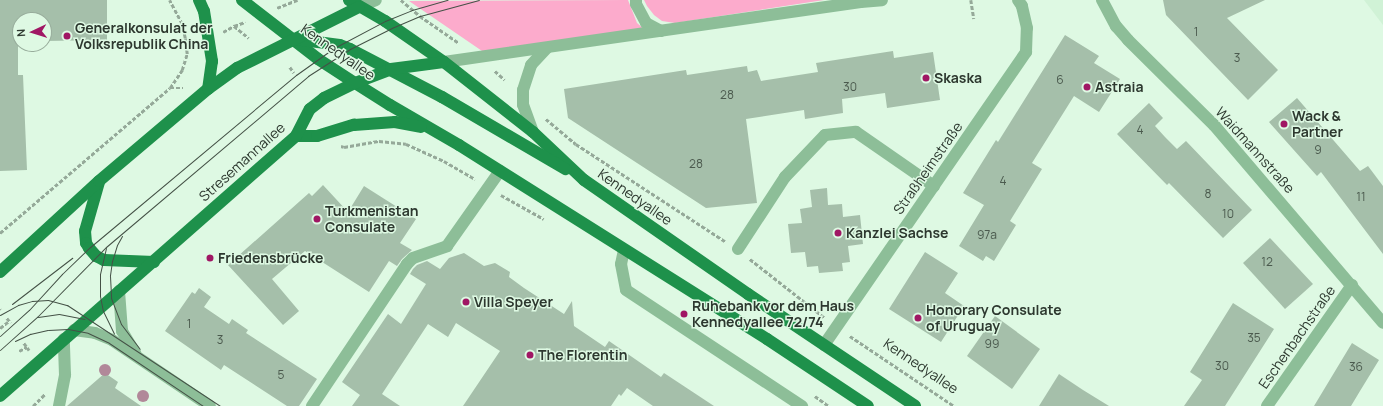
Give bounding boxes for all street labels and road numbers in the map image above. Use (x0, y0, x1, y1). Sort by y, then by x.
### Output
street label: Kennedyallee (298, 20, 378, 84)
street label: Waidmannstraße (1212, 103, 1298, 197)
street label: Stresemannallee (196, 119, 288, 205)
street label: Straßheimstraße (890, 119, 966, 217)
street label: Kennedyallee (595, 165, 675, 229)
street label: Eschenbachstraße (1255, 282, 1339, 392)
street label: Kennedyallee (880, 335, 962, 397)

